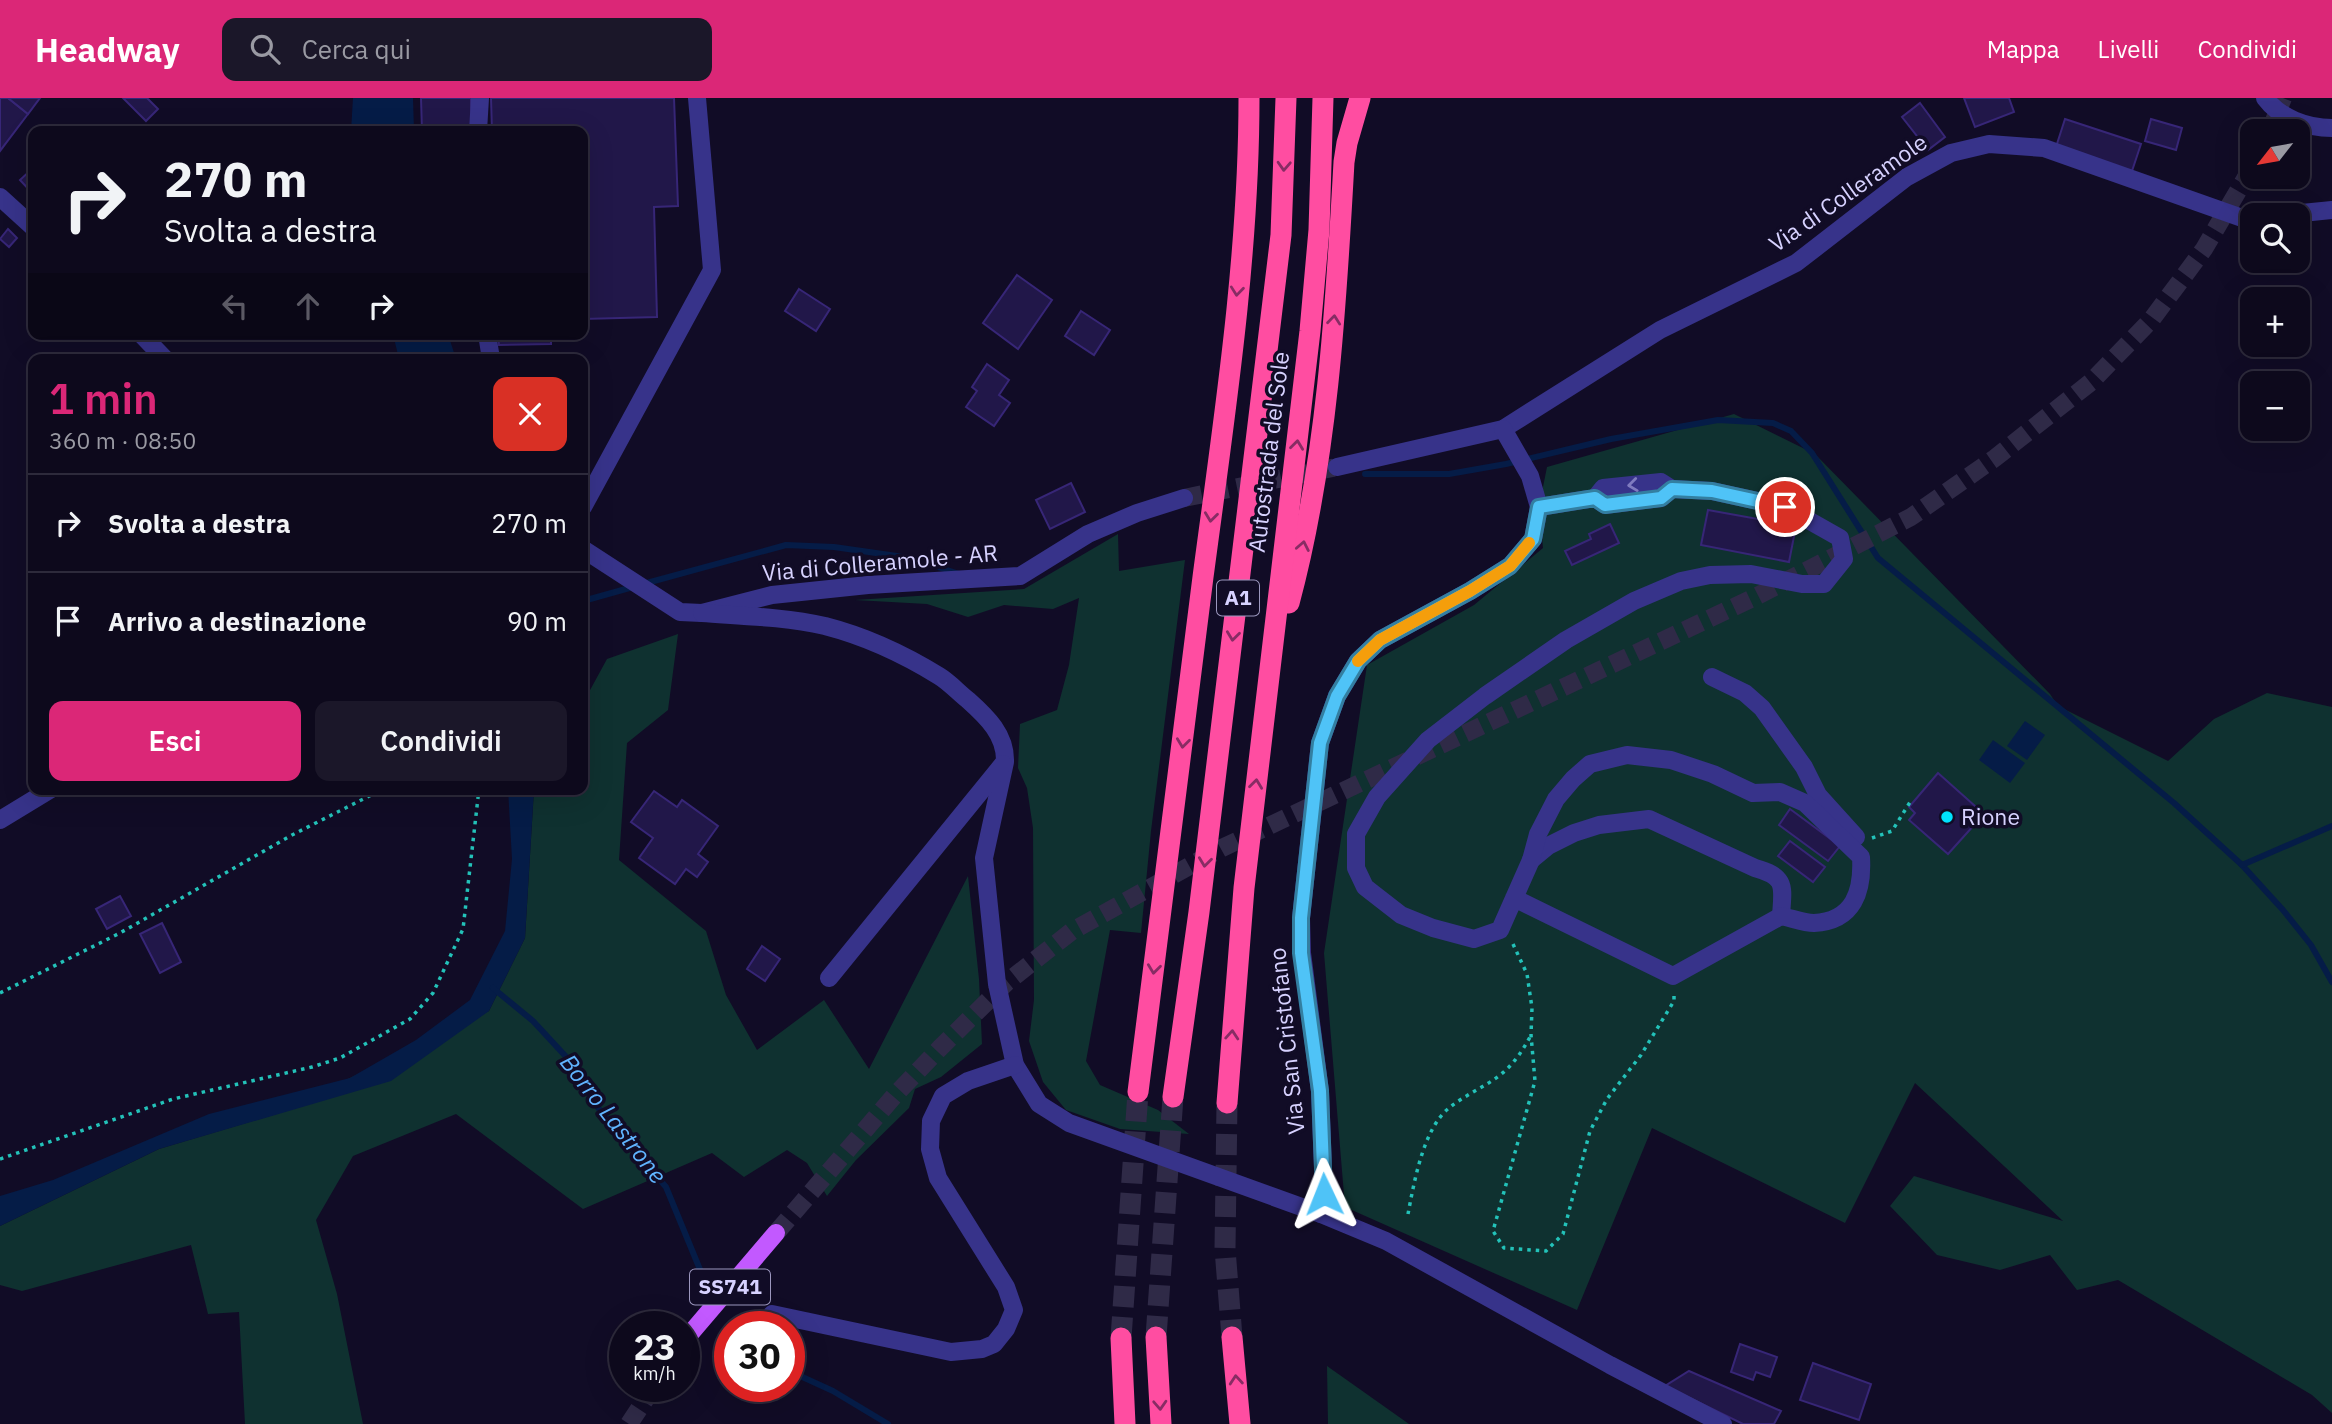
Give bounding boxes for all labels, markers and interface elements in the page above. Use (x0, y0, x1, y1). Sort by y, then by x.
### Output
search box (222, 18, 712, 81)
text: Headway (35, 28, 180, 71)
icon: search (246, 30, 284, 68)
text: Cerca qui (302, 32, 411, 66)
text: Mappa (1987, 33, 2060, 65)
text: Livelli (2098, 33, 2159, 65)
text: Condividi (2197, 33, 2297, 65)
north arrow (2240, 119, 2310, 189)
map controls (2240, 119, 2310, 441)
street label: Via di Colleramole (1762, 126, 1932, 258)
text: 270 m (164, 147, 308, 210)
icon: right (49, 154, 140, 245)
one-way arrow (1277, 161, 1292, 172)
button: search (2240, 203, 2310, 273)
text: Svolta a destra (164, 209, 376, 251)
one-way arrow (1230, 285, 1245, 297)
icon: left (216, 287, 254, 325)
icon: ahead (289, 287, 327, 325)
icon: right (362, 287, 400, 325)
button: + (2240, 287, 2310, 357)
one-way arrow (1326, 315, 1341, 326)
street label: Autostrada del Sole (1241, 350, 1295, 554)
text: 1 min (49, 371, 158, 426)
button: − (2240, 371, 2310, 441)
button: close (493, 377, 567, 451)
text: 360 m · 08:50 (49, 425, 196, 455)
one-way arrow (1289, 439, 1304, 451)
one-way arrow (1627, 477, 1638, 492)
pin (1755, 477, 1815, 537)
icon: arrive (1766, 488, 1804, 526)
icon: right (49, 504, 87, 542)
text: Svolta a destra (108, 506, 290, 540)
text: 270 m (491, 506, 567, 540)
one-way arrow (1204, 511, 1219, 523)
street label: Via di Colleramole - AR (761, 537, 999, 587)
one-way arrow (1295, 540, 1310, 552)
road number: A1 (1217, 580, 1259, 616)
icon: arrive (49, 602, 87, 640)
text: Arrivo a destinazione (108, 604, 366, 638)
text: 90 m (507, 604, 567, 638)
one-way arrow (1226, 630, 1241, 642)
button: Esci (49, 701, 301, 781)
button: Condividi (315, 701, 567, 781)
one-way arrow (1175, 737, 1190, 749)
one-way arrow (1249, 778, 1264, 790)
place label: Rione (1961, 801, 2020, 831)
marker: Rione (1939, 809, 1955, 825)
one-way arrow (1198, 856, 1213, 867)
street label: Via San Cristofano (1261, 946, 1311, 1136)
one-way arrow (1147, 963, 1162, 974)
one-way arrow (1224, 1029, 1239, 1040)
water label: Borro Lastrone (553, 1047, 674, 1190)
position arrow (1287, 1157, 1361, 1231)
road number: SS741 (690, 1270, 770, 1304)
speed limit sign: 30 (714, 1311, 805, 1402)
text: 23 (633, 1324, 676, 1370)
text: km/h (633, 1362, 676, 1385)
one-way arrow (1229, 1374, 1244, 1385)
one-way arrow (1152, 1400, 1167, 1411)

